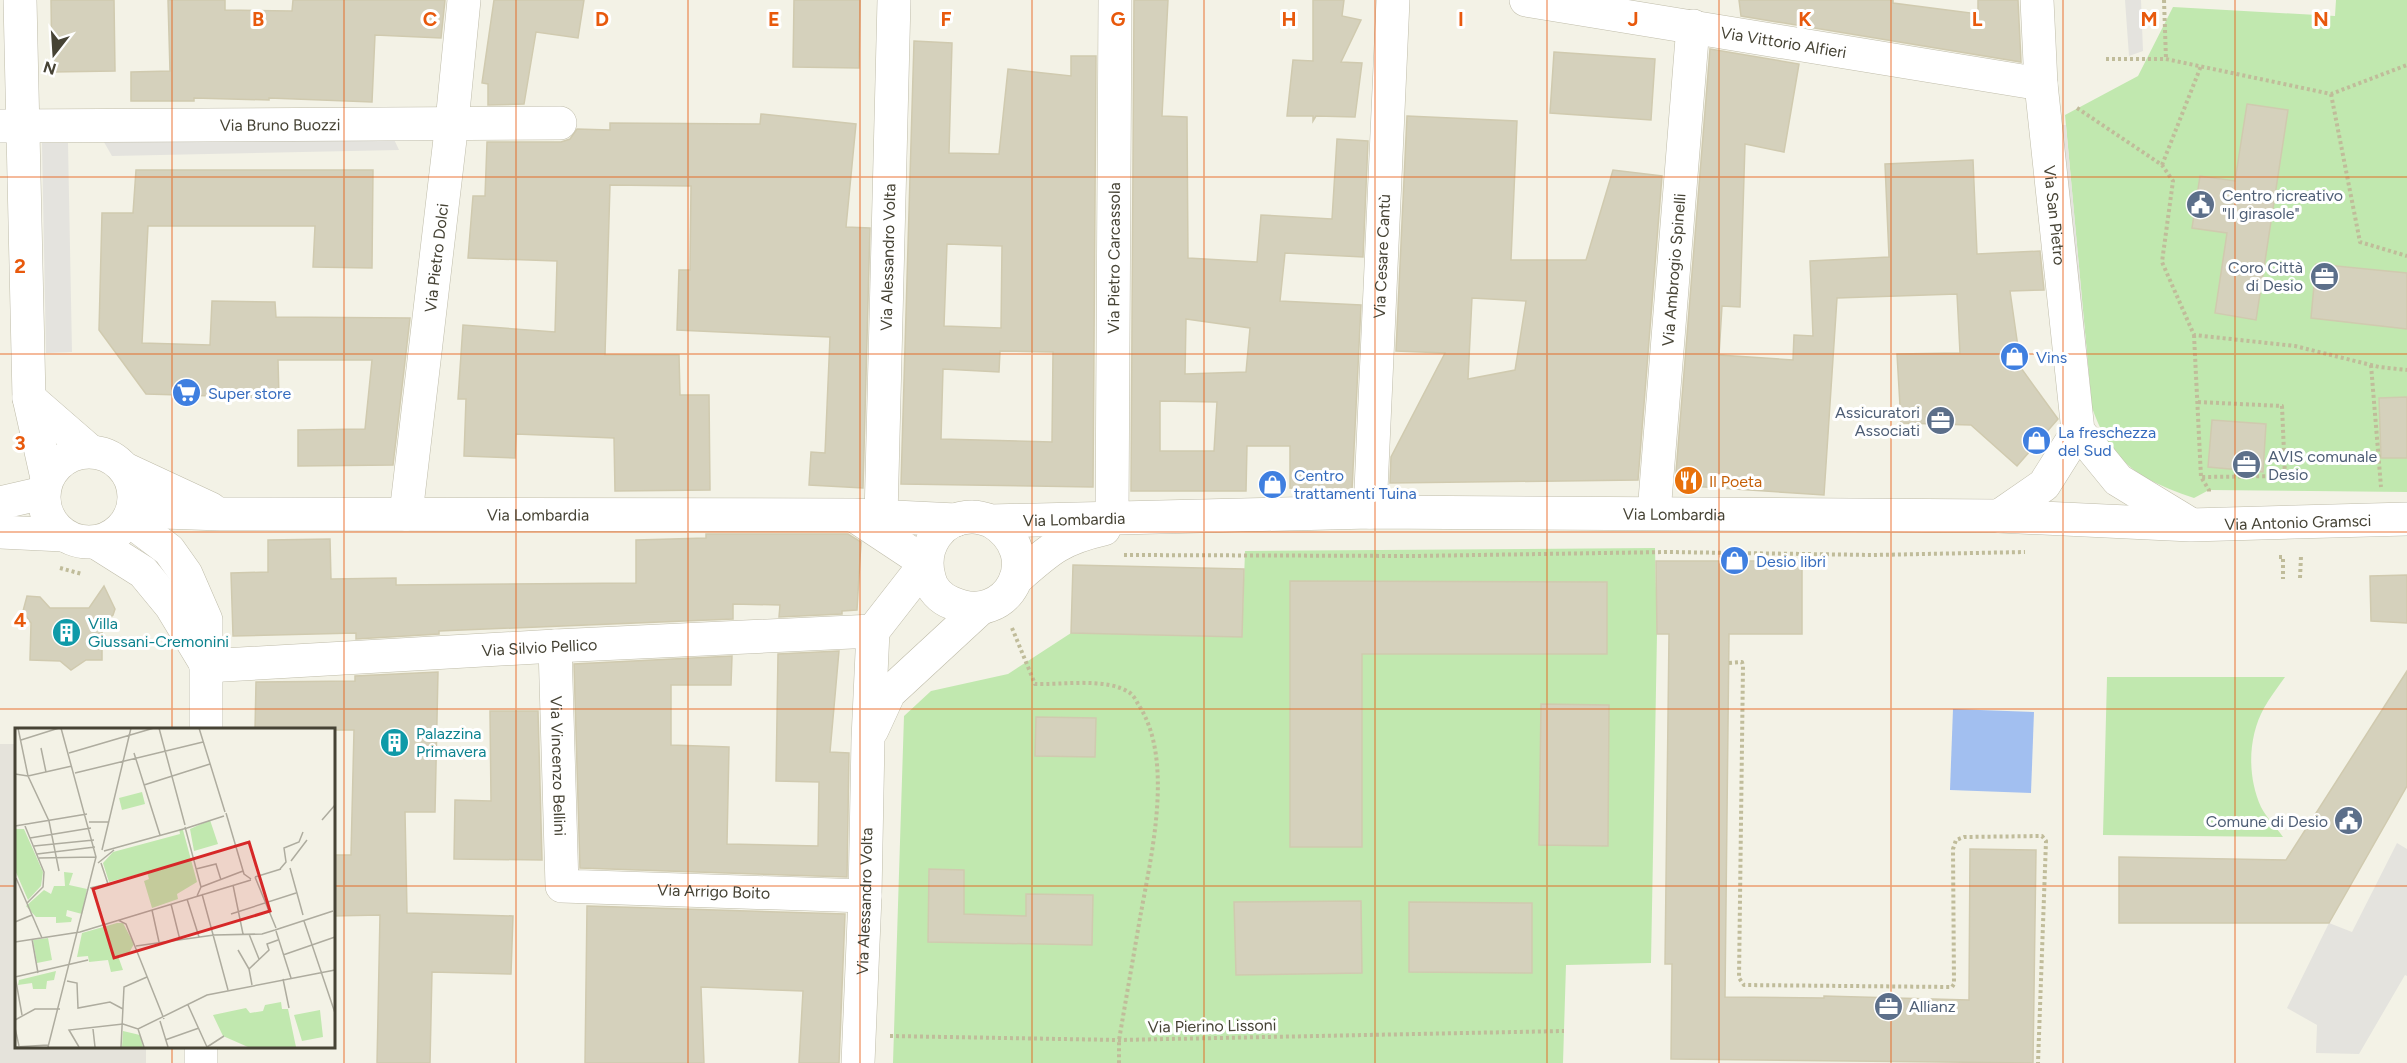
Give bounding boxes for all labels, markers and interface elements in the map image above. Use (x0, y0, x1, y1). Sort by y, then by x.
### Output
text: B (252, 7, 264, 31)
text: C (423, 7, 437, 31)
text: D (595, 7, 609, 31)
text: E (768, 7, 780, 31)
text: F (940, 7, 952, 31)
text: G (1111, 7, 1126, 31)
text: H (1282, 7, 1297, 31)
text: I (1458, 7, 1464, 31)
text: J (1627, 7, 1639, 31)
text: K (1798, 7, 1812, 31)
text: L (1972, 7, 1983, 31)
text: M (2140, 7, 2158, 31)
text: N (2313, 7, 2329, 31)
street label: Via Vittorio Alfieri (1719, 22, 1848, 62)
north arrow (24, 24, 84, 84)
text: N (41, 57, 58, 79)
street label: Via Bruno Buozzi (220, 115, 340, 134)
street label: Via San Pietro (2040, 164, 2070, 266)
street label: Via Pietro Carcassola (1104, 182, 1123, 334)
street label: Via Alessandro Volta (876, 183, 899, 331)
place label: Centro ricreativo "Il girasole" (2222, 186, 2343, 223)
public building icon: Centro ricreativo "Il girasole" (2185, 188, 2217, 220)
street label: Via Ambrogio Spinelli (1658, 193, 1689, 347)
street label: Via Cesare Cantù (1369, 194, 1394, 319)
street label: Via Pietro Dolci (420, 202, 452, 313)
text: 2 (14, 254, 26, 278)
place label: Coro Città di Desio (2228, 258, 2303, 295)
office icon: Coro Città di Desio (2308, 260, 2340, 292)
shop icon: Vins (1999, 341, 2031, 373)
place label: Vins (2036, 348, 2067, 367)
supermarket icon: Super store (171, 377, 203, 409)
place label: Super store (208, 384, 291, 403)
place label: Assicuratori Associati (1835, 403, 1920, 440)
office icon: Assicuratori Associati (1925, 405, 1957, 437)
place label: La freschezza del Sud (2058, 423, 2156, 460)
shop icon: La freschezza del Sud (2021, 425, 2053, 457)
text: 3 (14, 431, 26, 455)
place label: AVIS comunale Desio (2268, 447, 2377, 484)
office icon: AVIS comunale Desio (2231, 449, 2263, 481)
restaurant icon: Il Poeta (1672, 465, 1704, 497)
place label: Centro trattamenti Tuina (1294, 466, 1417, 503)
shop icon: Centro trattamenti Tuina (1257, 468, 1289, 500)
place label: Il Poeta (1709, 472, 1762, 491)
street label: Via Lombardia (1623, 504, 1725, 524)
street label: Via Lombardia (487, 505, 589, 524)
street label: Via Lombardia (1023, 508, 1126, 530)
street label: Via Antonio Gramsci (2224, 510, 2372, 534)
shop icon: Desio libri (1719, 545, 1751, 577)
place label: Desio libri (1756, 552, 1826, 571)
text: 4 (14, 608, 27, 632)
place label: Villa Giussani-Cremonini (88, 614, 229, 651)
building icon: Villa Giussani-Cremonini (51, 616, 83, 648)
street label: Via Silvio Pellico (481, 635, 598, 660)
street label: Via Vincenzo Bellini (547, 696, 570, 836)
place label: Palazzina Primavera (416, 724, 486, 761)
building icon: Palazzina Primavera (379, 726, 411, 758)
inset map (15, 728, 334, 1048)
public building icon: Comune di Desio (2333, 805, 2365, 837)
place label: Comune di Desio (2206, 812, 2328, 831)
street label: Via Alessandro Volta (852, 827, 876, 975)
street label: Via Arrigo Boito (657, 880, 771, 902)
office icon: Allianz (1872, 990, 1904, 1022)
place label: Allianz (1909, 997, 1956, 1016)
street label: Via Pierino Lissoni (1147, 1015, 1277, 1037)

